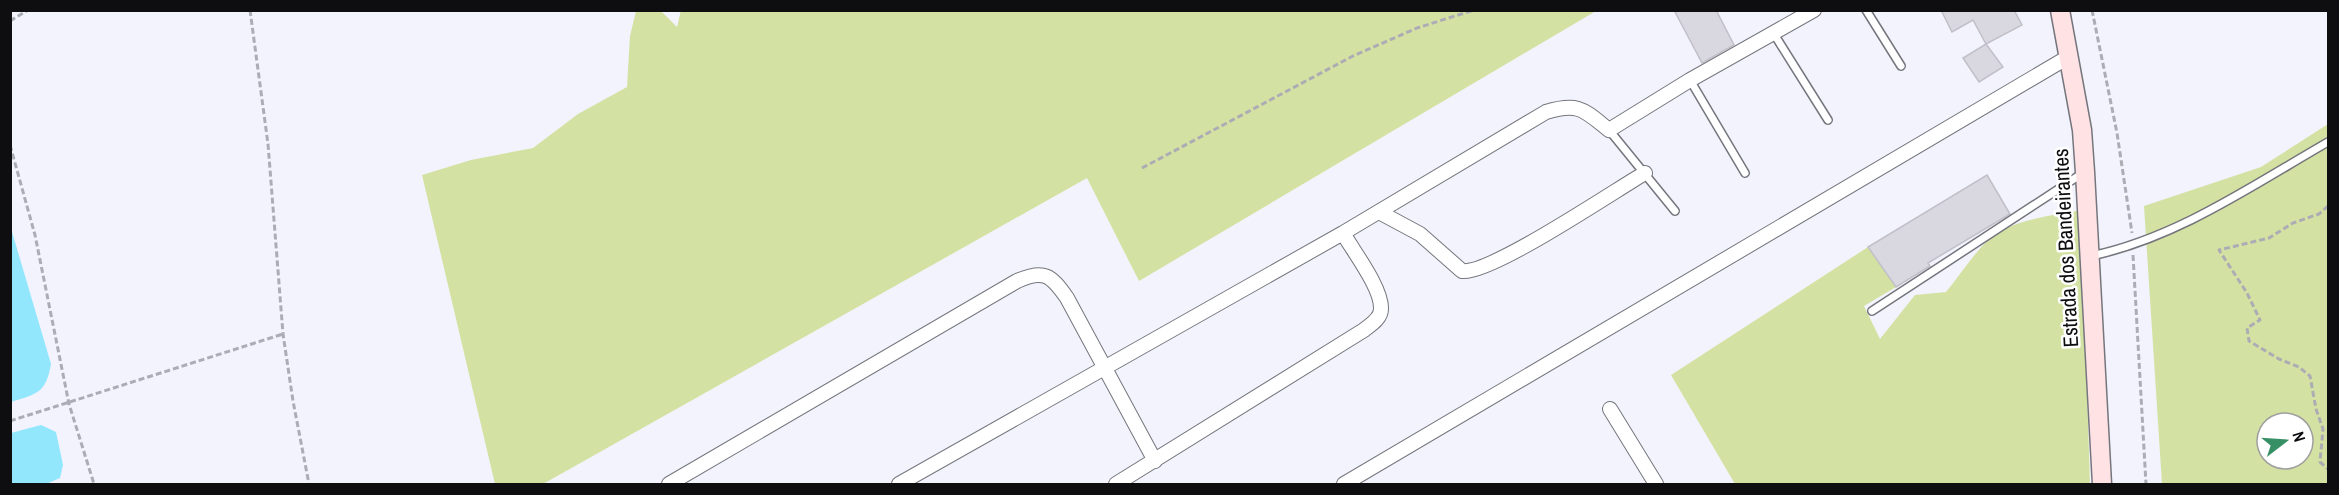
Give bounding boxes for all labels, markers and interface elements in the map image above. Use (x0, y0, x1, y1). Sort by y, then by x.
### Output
street label: Estrada dos Bandeirantes (2046, 148, 2085, 348)
north arrow (2255, 411, 2315, 471)
text: N (2287, 429, 2311, 444)

